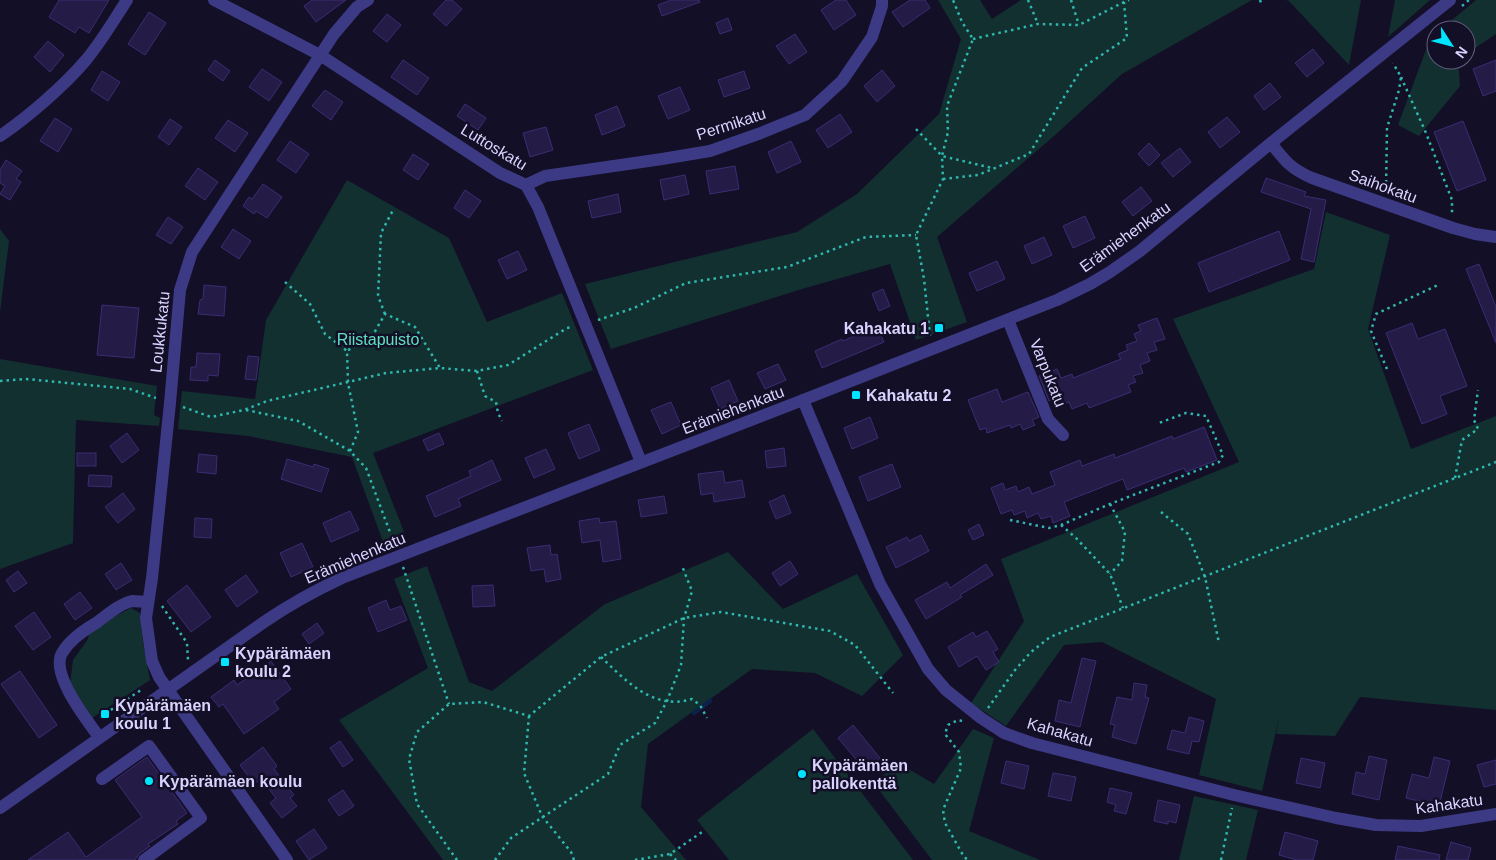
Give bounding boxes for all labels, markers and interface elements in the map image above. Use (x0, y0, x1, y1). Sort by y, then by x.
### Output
north arrow (1426, 20, 1476, 70)
text: N (1452, 44, 1471, 61)
street label: Permikatu (694, 105, 768, 143)
street label: Luttoskatu (458, 121, 530, 173)
street label: Saihokatu (1347, 166, 1419, 206)
street label: Erämiehenkatu (1076, 198, 1174, 276)
street label: Loukkukatu (147, 290, 173, 374)
place label: Kahakatu 1 (844, 320, 929, 337)
marker: Kahakatu 1 (933, 322, 945, 334)
park label: Riistapuisto (337, 331, 419, 348)
street label: Varpukatu (1027, 337, 1069, 409)
street label: Erämiehenkatu (680, 383, 786, 437)
place label: Kahakatu 2 (866, 387, 951, 404)
marker: Kahakatu 2 (850, 389, 862, 401)
street label: Erämiehenkatu (302, 529, 408, 587)
place label: Kypärämäen koulu 2 (235, 645, 331, 680)
marker: Kypärämäen koulu 2 (219, 656, 231, 668)
place label: Kypärämäen koulu 1 (115, 697, 211, 732)
marker: Kypärämäen koulu 1 (99, 708, 111, 720)
street label: Kahakatu (1025, 715, 1095, 749)
place label: Kypärämäen pallokenttä (812, 757, 908, 792)
marker: Kypärämäen pallokenttä (796, 768, 808, 780)
place label: Kypärämäen koulu (159, 773, 302, 790)
marker: Kypärämäen koulu (143, 775, 155, 787)
street label: Kahakatu (1414, 791, 1484, 817)

